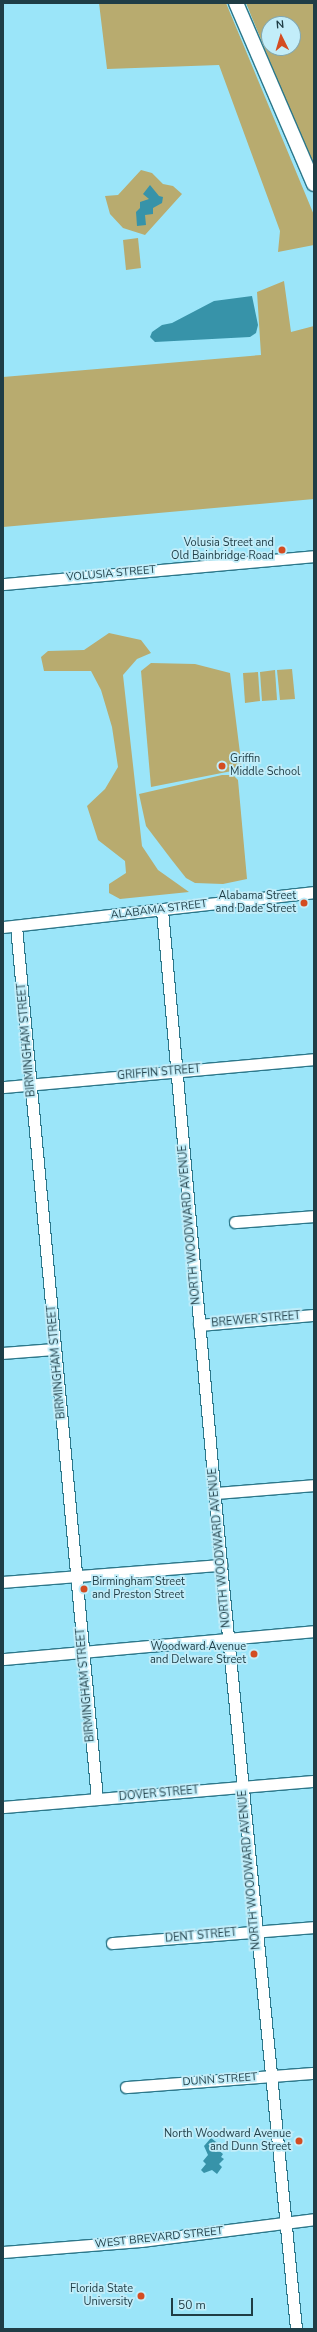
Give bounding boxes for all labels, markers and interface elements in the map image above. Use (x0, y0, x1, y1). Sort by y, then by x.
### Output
north arrow (261, 16, 301, 56)
text: N (275, 17, 285, 32)
place label: Volusia Street and Old Bainbridge Road (171, 537, 274, 563)
marker: Volusia Street and Old Bainbridge Road (277, 545, 287, 555)
street label: VOLUSIA STREET (66, 564, 156, 584)
place label: Griffin Middle School (230, 753, 300, 779)
marker: Griffin Middle School (217, 761, 227, 771)
place label: Alabama Street and Dade Street (216, 890, 296, 916)
street label: ALABAMA STREET (110, 898, 208, 922)
marker: Alabama Street and Dade Street (299, 898, 309, 908)
street label: BIRMINGHAM STREET (15, 982, 39, 1098)
street label: GRIFFIN STREET (117, 1063, 201, 1083)
street label: NORTH WOODWARD AVENUE (176, 1145, 204, 1305)
street label: BIRMINGHAM STREET (45, 1304, 69, 1420)
street label: BREWER STREET (211, 1310, 301, 1330)
street label: NORTH WOODWARD AVENUE (206, 1468, 234, 1628)
place label: Birmingham Street and Preston Street (92, 1576, 185, 1602)
marker: Birmingham Street and Preston Street (79, 1584, 89, 1594)
street label: BIRMINGHAM STREET (74, 1627, 98, 1743)
place label: Woodward Avenue and Delware Street (150, 1641, 246, 1667)
marker: Woodward Avenue and Delware Street (249, 1649, 259, 1659)
street label: DOVER STREET (118, 1784, 200, 1804)
street label: NORTH WOODWARD AVENUE (236, 1790, 264, 1950)
street label: DENT STREET (165, 1926, 237, 1946)
street label: DUNN STREET (182, 2071, 258, 2089)
place label: North Woodward Avenue and Dunn Street (164, 2128, 291, 2154)
marker: North Woodward Avenue and Dunn Street (294, 2136, 304, 2146)
street label: WEST BREVARD STREET (94, 2225, 224, 2251)
place label: Florida State University (70, 2283, 133, 2309)
scale bar (173, 2290, 255, 2316)
marker: Florida State University (136, 2291, 146, 2301)
text: 50 m (178, 2297, 206, 2313)

